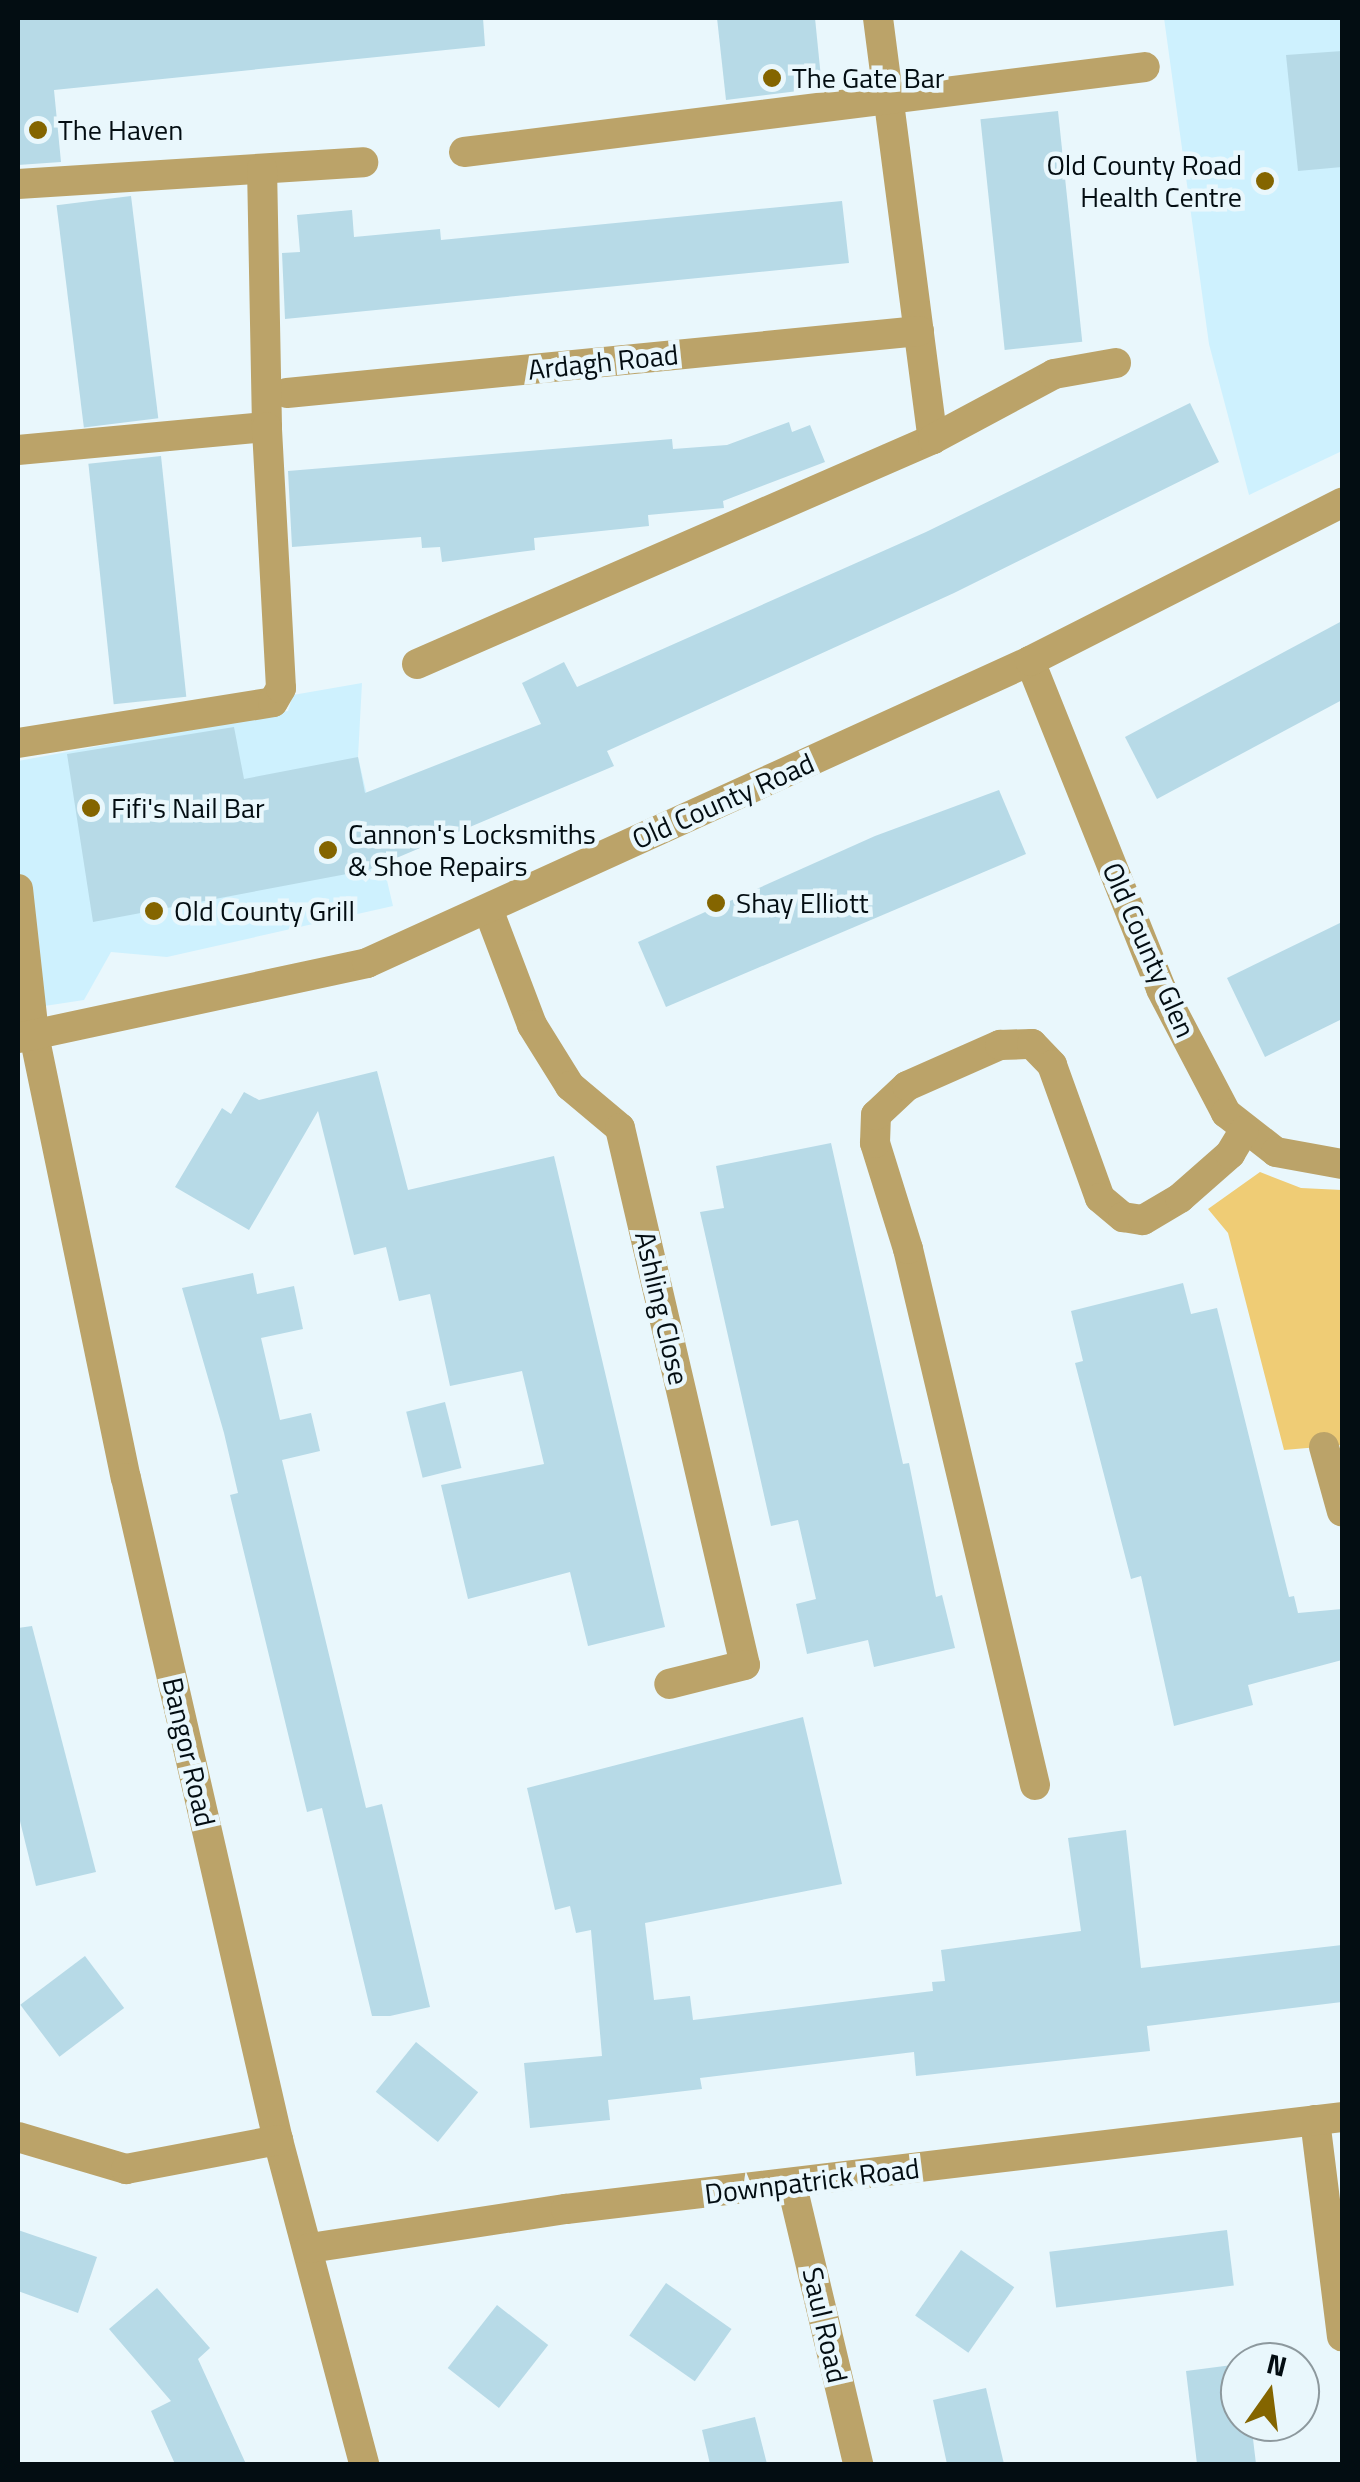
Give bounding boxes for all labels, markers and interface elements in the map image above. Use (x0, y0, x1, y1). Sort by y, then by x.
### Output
place label: The Gate Bar (792, 61, 944, 95)
marker: The Gate Bar (761, 67, 783, 89)
place label: The Haven (58, 113, 183, 147)
marker: The Haven (27, 119, 49, 141)
place label: Old County Road Health Centre (1046, 148, 1242, 214)
marker: Old County Road Health Centre (1252, 168, 1278, 194)
street label: Ardagh Road (526, 337, 680, 387)
street label: Old County Road (627, 746, 819, 856)
place label: Fifi's Nail Bar (111, 791, 265, 825)
marker: Fifi's Nail Bar (80, 797, 102, 819)
place label: Cannon's Locksmiths & Shoe Repairs (348, 817, 596, 883)
marker: Cannon's Locksmiths & Shoe Repairs (317, 839, 339, 861)
street label: Old County Glen (1095, 857, 1203, 1043)
place label: Shay Elliott (736, 886, 869, 920)
marker: Shay Elliott (705, 892, 727, 914)
place label: Old County Grill (174, 894, 355, 928)
marker: Old County Grill (143, 900, 165, 922)
street label: Ashling Close (628, 1228, 696, 1388)
street label: Bangor Road (156, 1674, 222, 1830)
street label: Downpatrick Road (703, 2151, 921, 2211)
street label: Saul Road (795, 2264, 855, 2386)
text: N (1262, 2341, 1292, 2388)
north arrow (1220, 2342, 1320, 2442)

